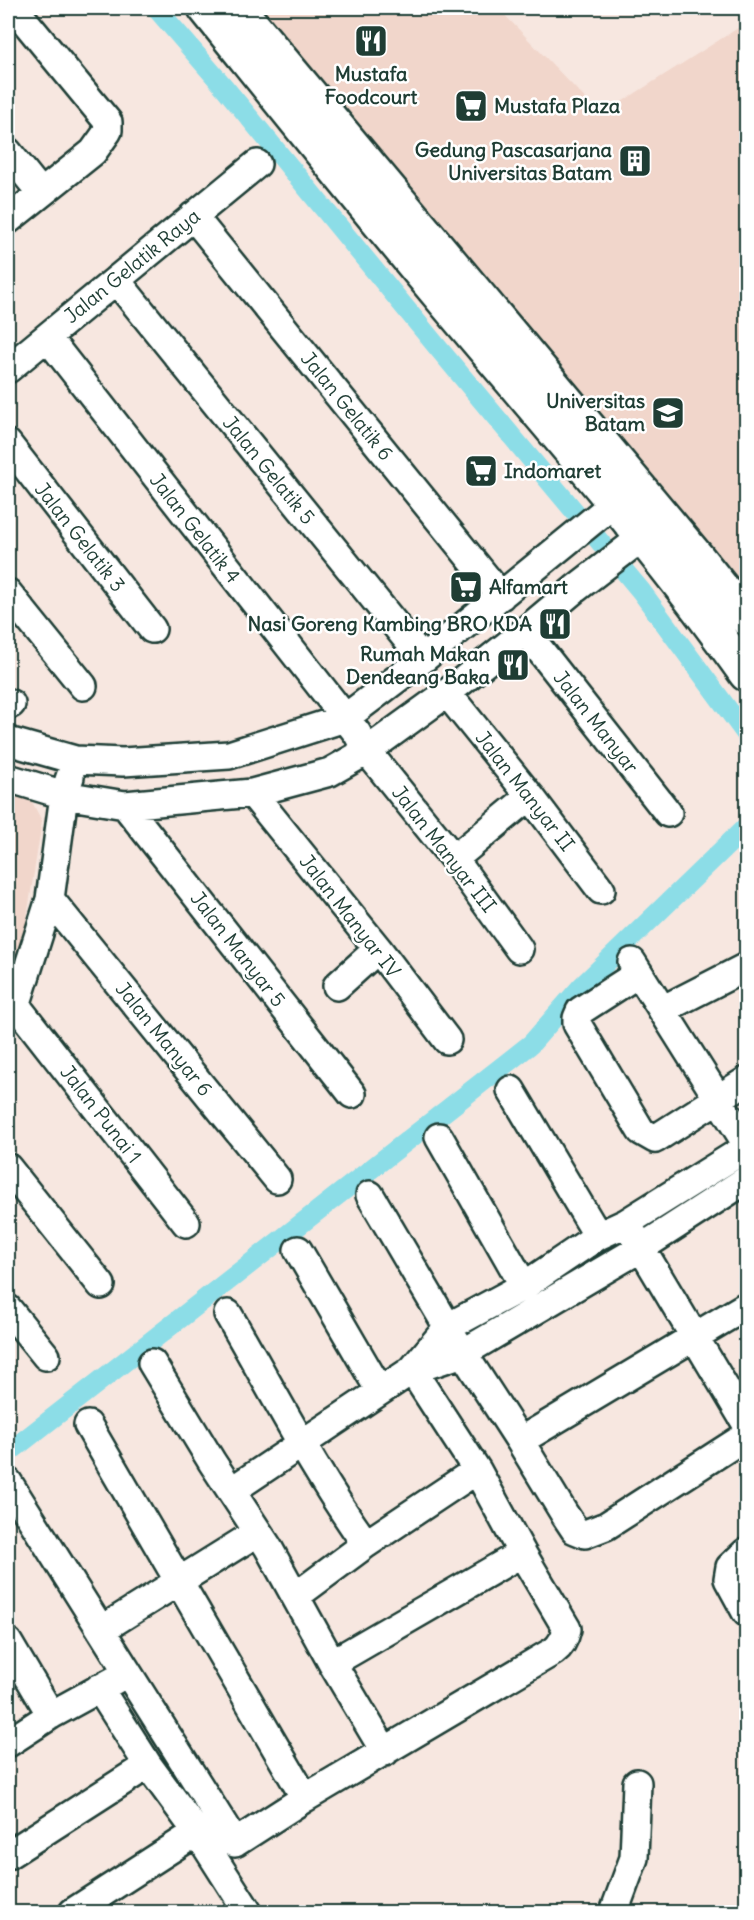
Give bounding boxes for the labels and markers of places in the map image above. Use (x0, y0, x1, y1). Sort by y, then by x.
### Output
restaurant icon: Mustafa Foodcourt (353, 23, 389, 59)
place label: Mustafa Foodcourt (325, 61, 418, 109)
supermarket icon: Mustafa Plaza (453, 88, 489, 124)
place label: Mustafa Plaza (494, 93, 621, 118)
place label: Gedung Pascasarjana Universitas Batam (415, 137, 613, 185)
building icon: Gedung Pascasarjana Universitas Batam (617, 143, 653, 179)
place label: Universitas Batam (546, 388, 645, 436)
school or university icon: Universitas Batam (650, 395, 686, 431)
supermarket icon: Indomaret (463, 453, 499, 489)
place label: Indomaret (504, 458, 601, 483)
supermarket icon: Alfamart (448, 569, 484, 605)
place label: Alfamart (489, 574, 568, 599)
restaurant icon: Nasi Goreng Kambing BRO KDA (537, 606, 573, 642)
place label: Nasi Goreng Kambing BRO KDA (248, 611, 532, 636)
place label: Rumah Makan Dendeang Baka (346, 641, 491, 689)
restaurant icon: Rumah Makan Dendeang Baka (495, 647, 531, 683)

